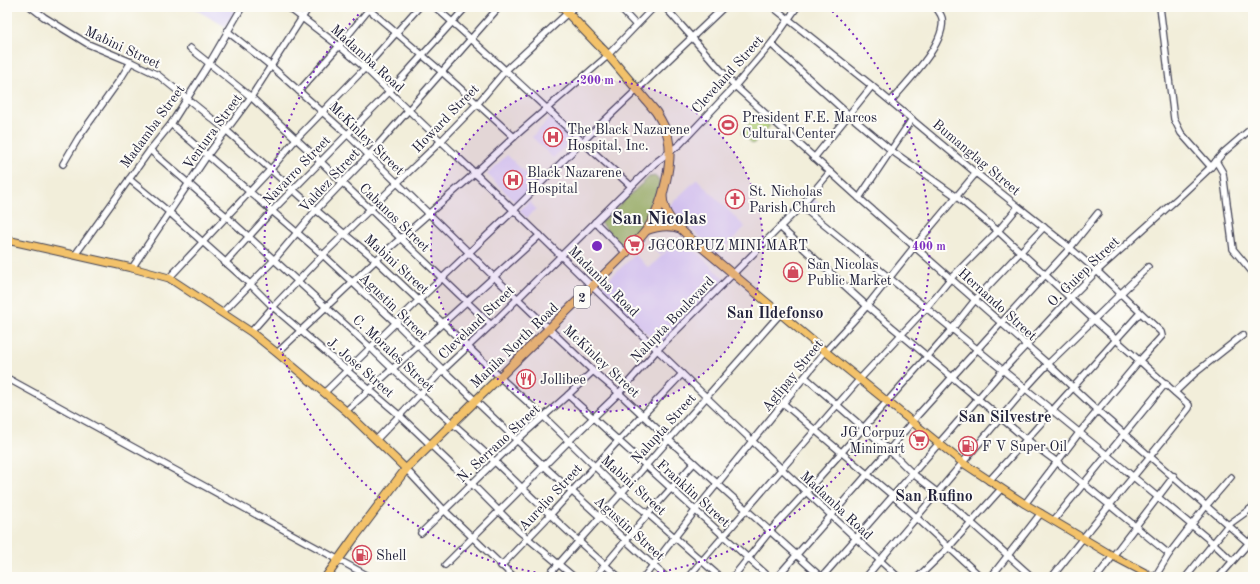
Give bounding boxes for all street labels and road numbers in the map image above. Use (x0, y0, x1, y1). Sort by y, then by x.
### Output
street label: Madamba Road (328, 22, 407, 95)
street label: Mabini Street (82, 24, 163, 72)
street label: Cleveland Street (689, 33, 766, 116)
street label: Madamba Street (118, 82, 188, 171)
street label: Howard Street (410, 82, 482, 156)
street label: Ventura Street (181, 91, 245, 172)
street label: McKinley Street (326, 99, 407, 178)
street label: Bumanglag Street (930, 117, 1023, 198)
street label: Navarro Street (260, 133, 333, 208)
street label: Valdez Street (297, 146, 363, 215)
street label: Cabanos Street (356, 181, 432, 255)
street label: Mabini Street (361, 232, 432, 297)
street label: O. Guiep Street (1045, 234, 1122, 309)
street label: Madamba Road (565, 244, 641, 320)
street label: Hernando Street (955, 266, 1039, 344)
street label: Agustin Street (356, 271, 430, 343)
street label: Nalupta Boulevard (628, 274, 717, 365)
street label: Cleveland Street (436, 283, 517, 362)
road number: 2 (574, 286, 590, 308)
street label: Manila North Road (468, 300, 561, 391)
street label: C. Morales Street (350, 313, 437, 395)
street label: McKinley Street (561, 323, 642, 400)
street label: J. Jose Street (324, 335, 396, 400)
street label: Aglipay Street (760, 337, 826, 414)
street label: Nalupta Street (629, 391, 699, 466)
street label: N. Serrano Street (455, 402, 543, 486)
street label: Mabini Street (598, 453, 669, 518)
street label: Franklin Street (654, 457, 733, 530)
street label: Aurelio Street (516, 461, 585, 534)
street label: Madamba Road (797, 469, 875, 543)
street label: Agustin Street (592, 494, 667, 564)

